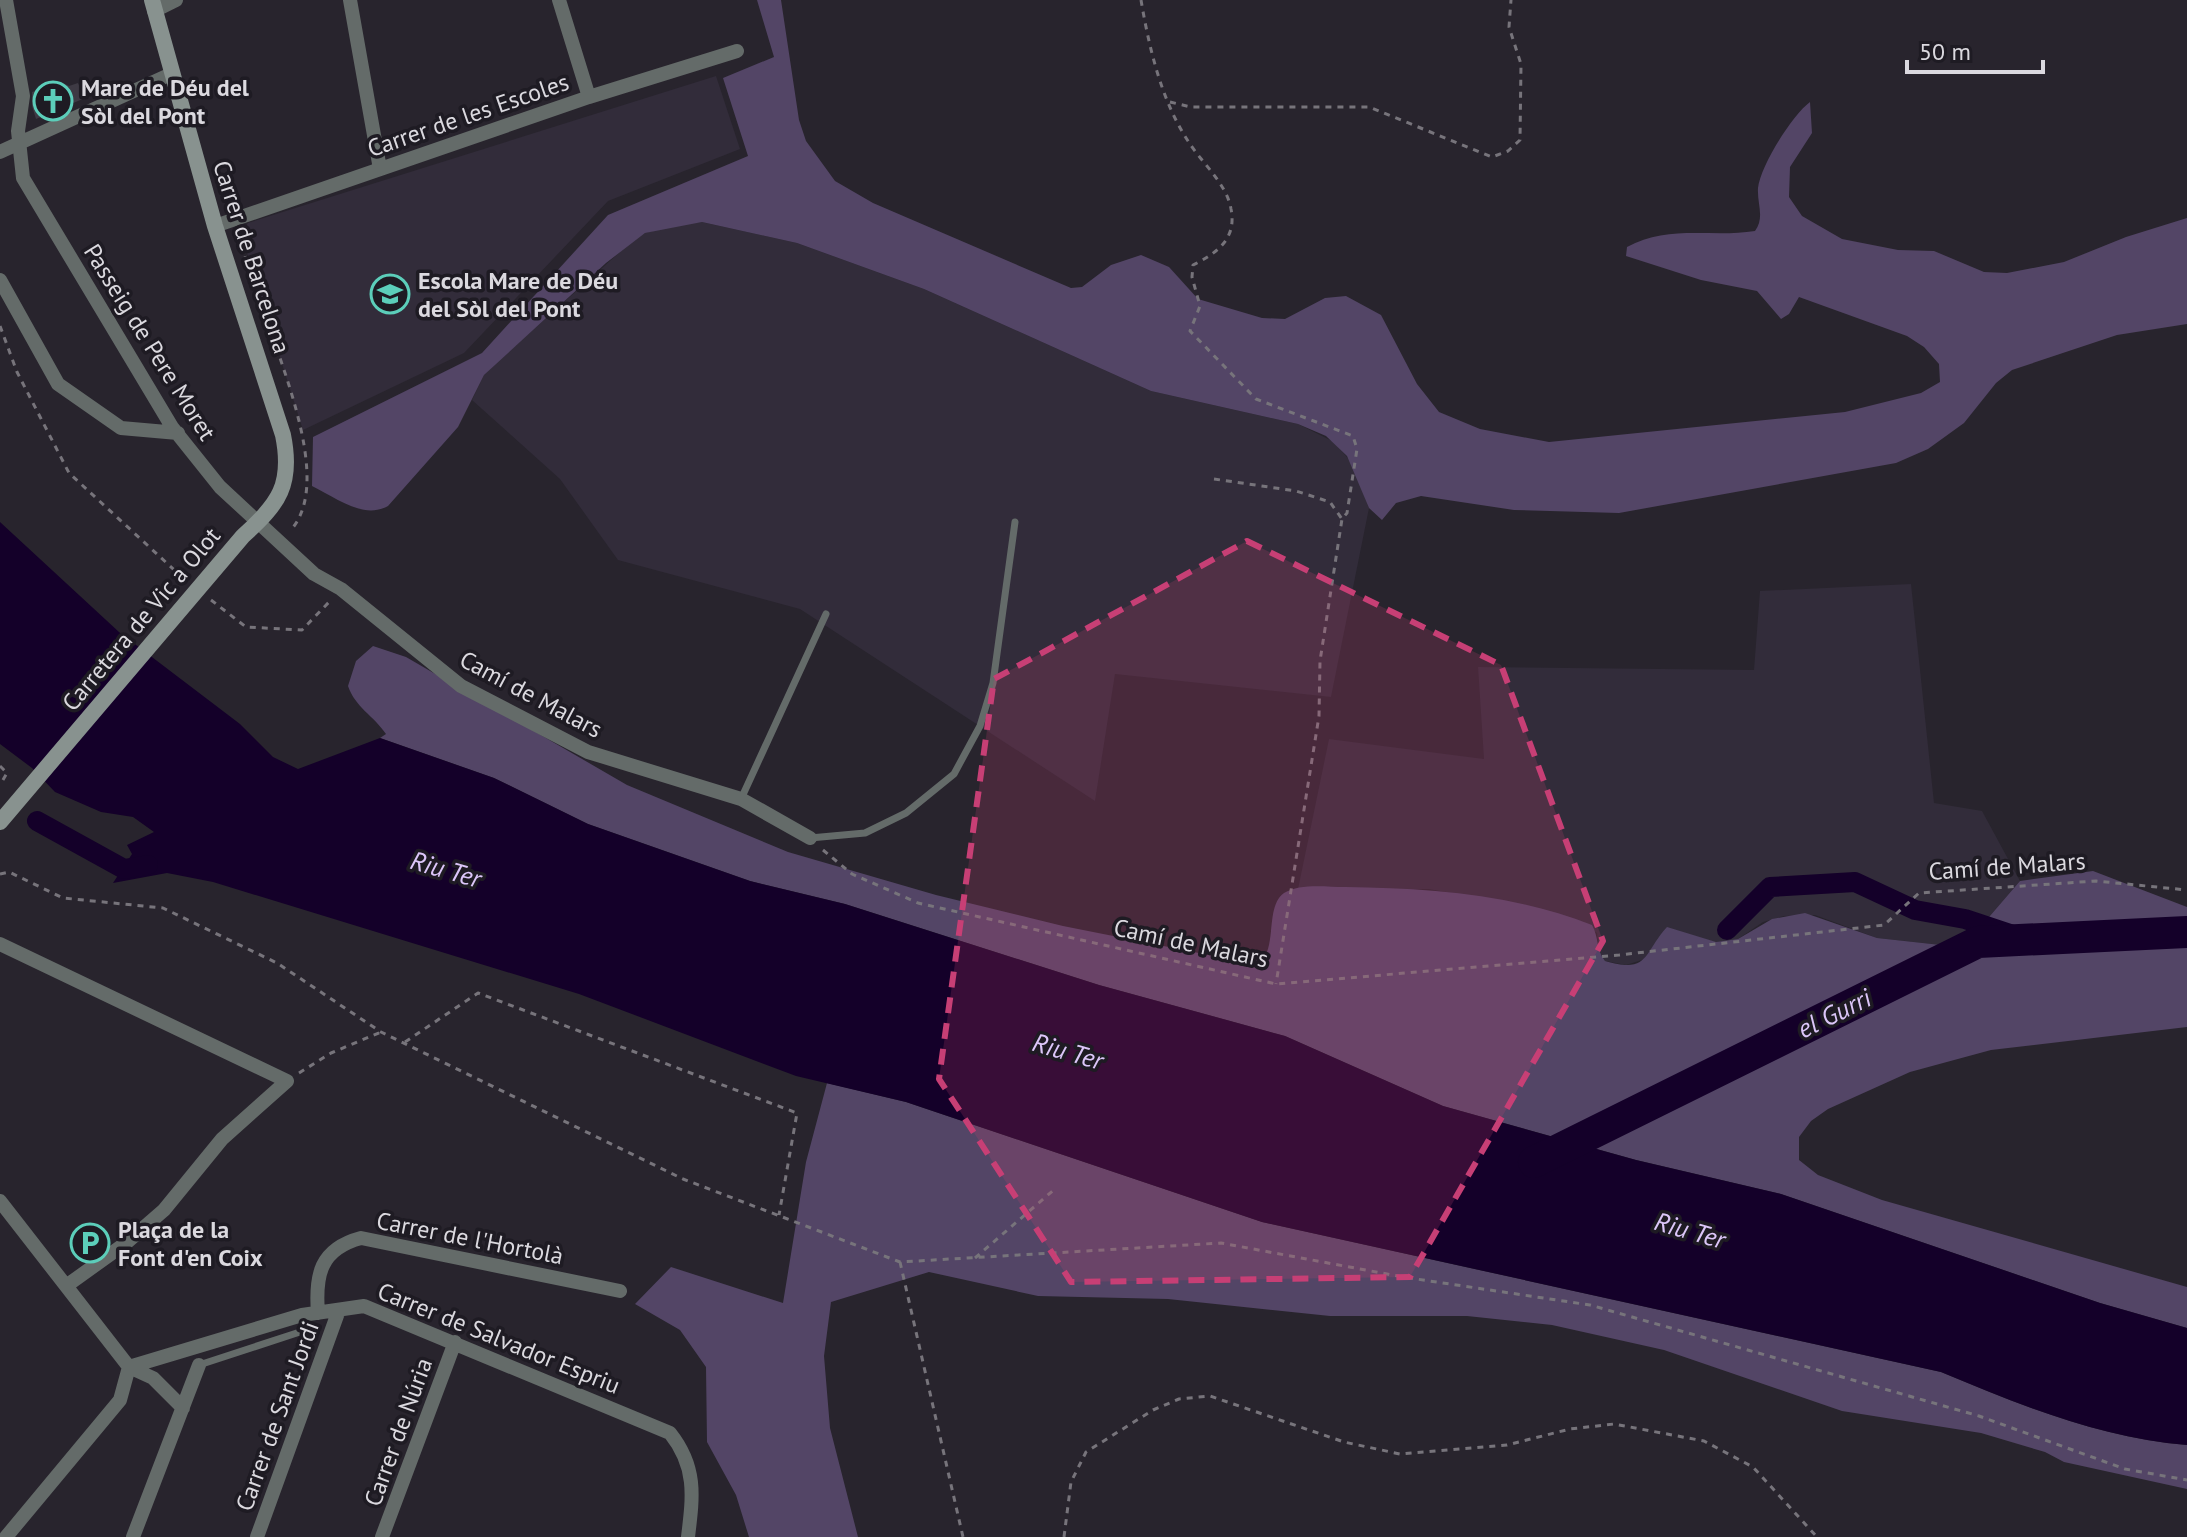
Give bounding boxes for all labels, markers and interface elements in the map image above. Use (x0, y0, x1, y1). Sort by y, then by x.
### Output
scale bar (1907, 24, 2043, 74)
text: 50 m (1919, 36, 1971, 67)
street label: Carrer de les Escoles (363, 66, 573, 164)
place label: Mare de Déu del Sòl del Pont (81, 72, 250, 131)
church icon: Mare de Déu del Sòl del Pont (32, 80, 74, 122)
street label: Carrer de Barcelona (206, 157, 298, 357)
street label: Passeig de Pere Moret (77, 238, 223, 446)
place label: Escola Mare de Déu del Sòl del Pont (418, 265, 618, 324)
school or university icon: Escola Mare de Déu del Sòl del Pont (369, 273, 411, 315)
street label: Carretera de Vic a Olot (55, 521, 227, 717)
street label: Camí de Malars (454, 643, 608, 745)
water label: Riu Ter (407, 843, 487, 895)
street label: Camí de Malars (1928, 845, 2086, 887)
street label: Camí de Malars (1111, 912, 1271, 974)
water label: el Gurri (1792, 980, 1877, 1045)
water label: Riu Ter (1029, 1025, 1109, 1077)
water label: Riu Ter (1651, 1204, 1731, 1256)
street label: Carrer de l'Hortolà (374, 1205, 566, 1271)
place label: Plaça de la Font d'en Coix (118, 1214, 263, 1273)
parking icon: Plaça de la Font d'en Coix (69, 1222, 111, 1264)
street label: Carrer de Salvador Espriu (373, 1275, 625, 1401)
street label: Carrer de Sant Jordi (228, 1317, 326, 1515)
street label: Carrer de Núria (357, 1354, 439, 1510)

